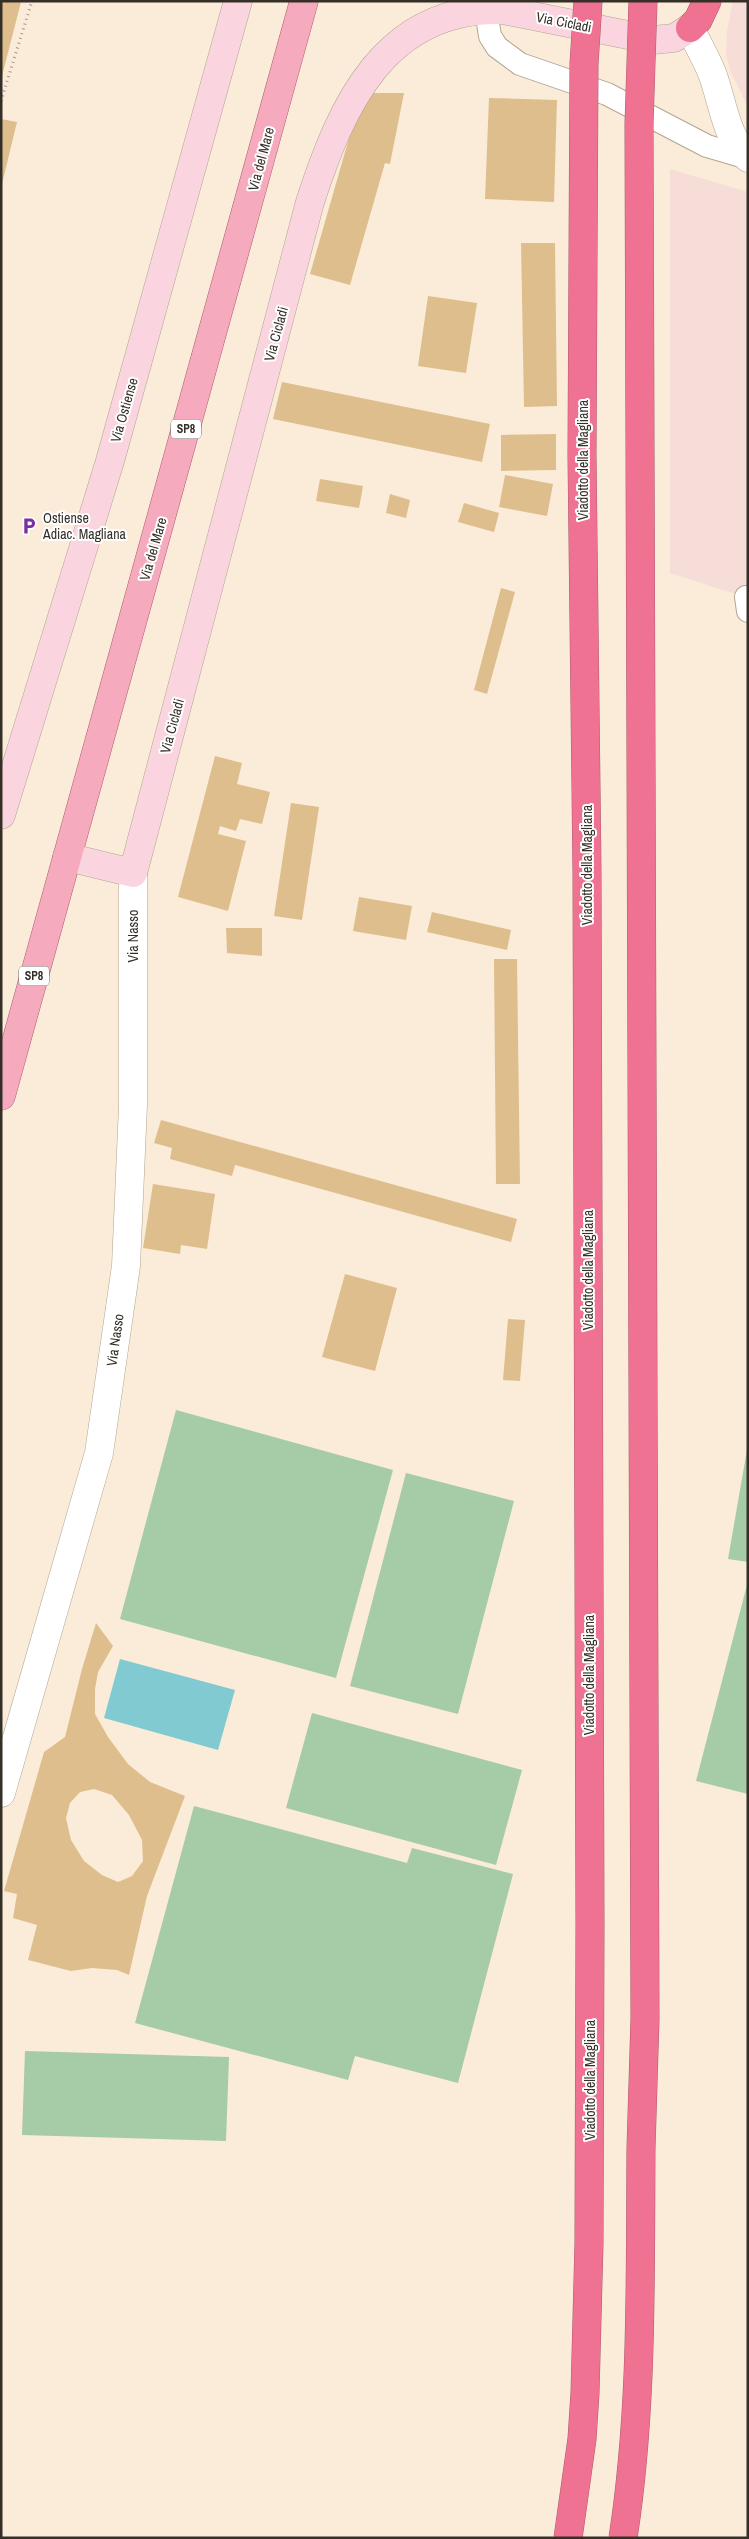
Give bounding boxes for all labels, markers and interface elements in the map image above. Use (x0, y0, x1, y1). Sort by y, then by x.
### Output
street label: Via Cicladi (535, 8, 593, 36)
street label: Via del Mare (244, 125, 278, 193)
street label: Via Cicladi (260, 305, 292, 363)
street label: Via Ostiense (106, 376, 142, 444)
street label: Viadotto della Magliana (574, 399, 592, 520)
road number: SP8 (171, 419, 201, 438)
place label: Ostiense Adiac. Magliana (42, 509, 127, 543)
street label: Via del Mare (135, 515, 171, 583)
parking icon: Ostiense Adiac. Magliana (19, 516, 39, 536)
street label: Via Cicladi (156, 697, 188, 755)
street label: Viadotto della Magliana (578, 804, 596, 925)
street label: Via Nasso (124, 910, 142, 962)
road number: SP8 (19, 966, 49, 986)
street label: Viadotto della Magliana (579, 1209, 597, 1330)
street label: Via Nasso (102, 1313, 128, 1367)
street label: Viadotto della Magliana (580, 1614, 598, 1735)
street label: Viadotto della Magliana (581, 2019, 599, 2140)

